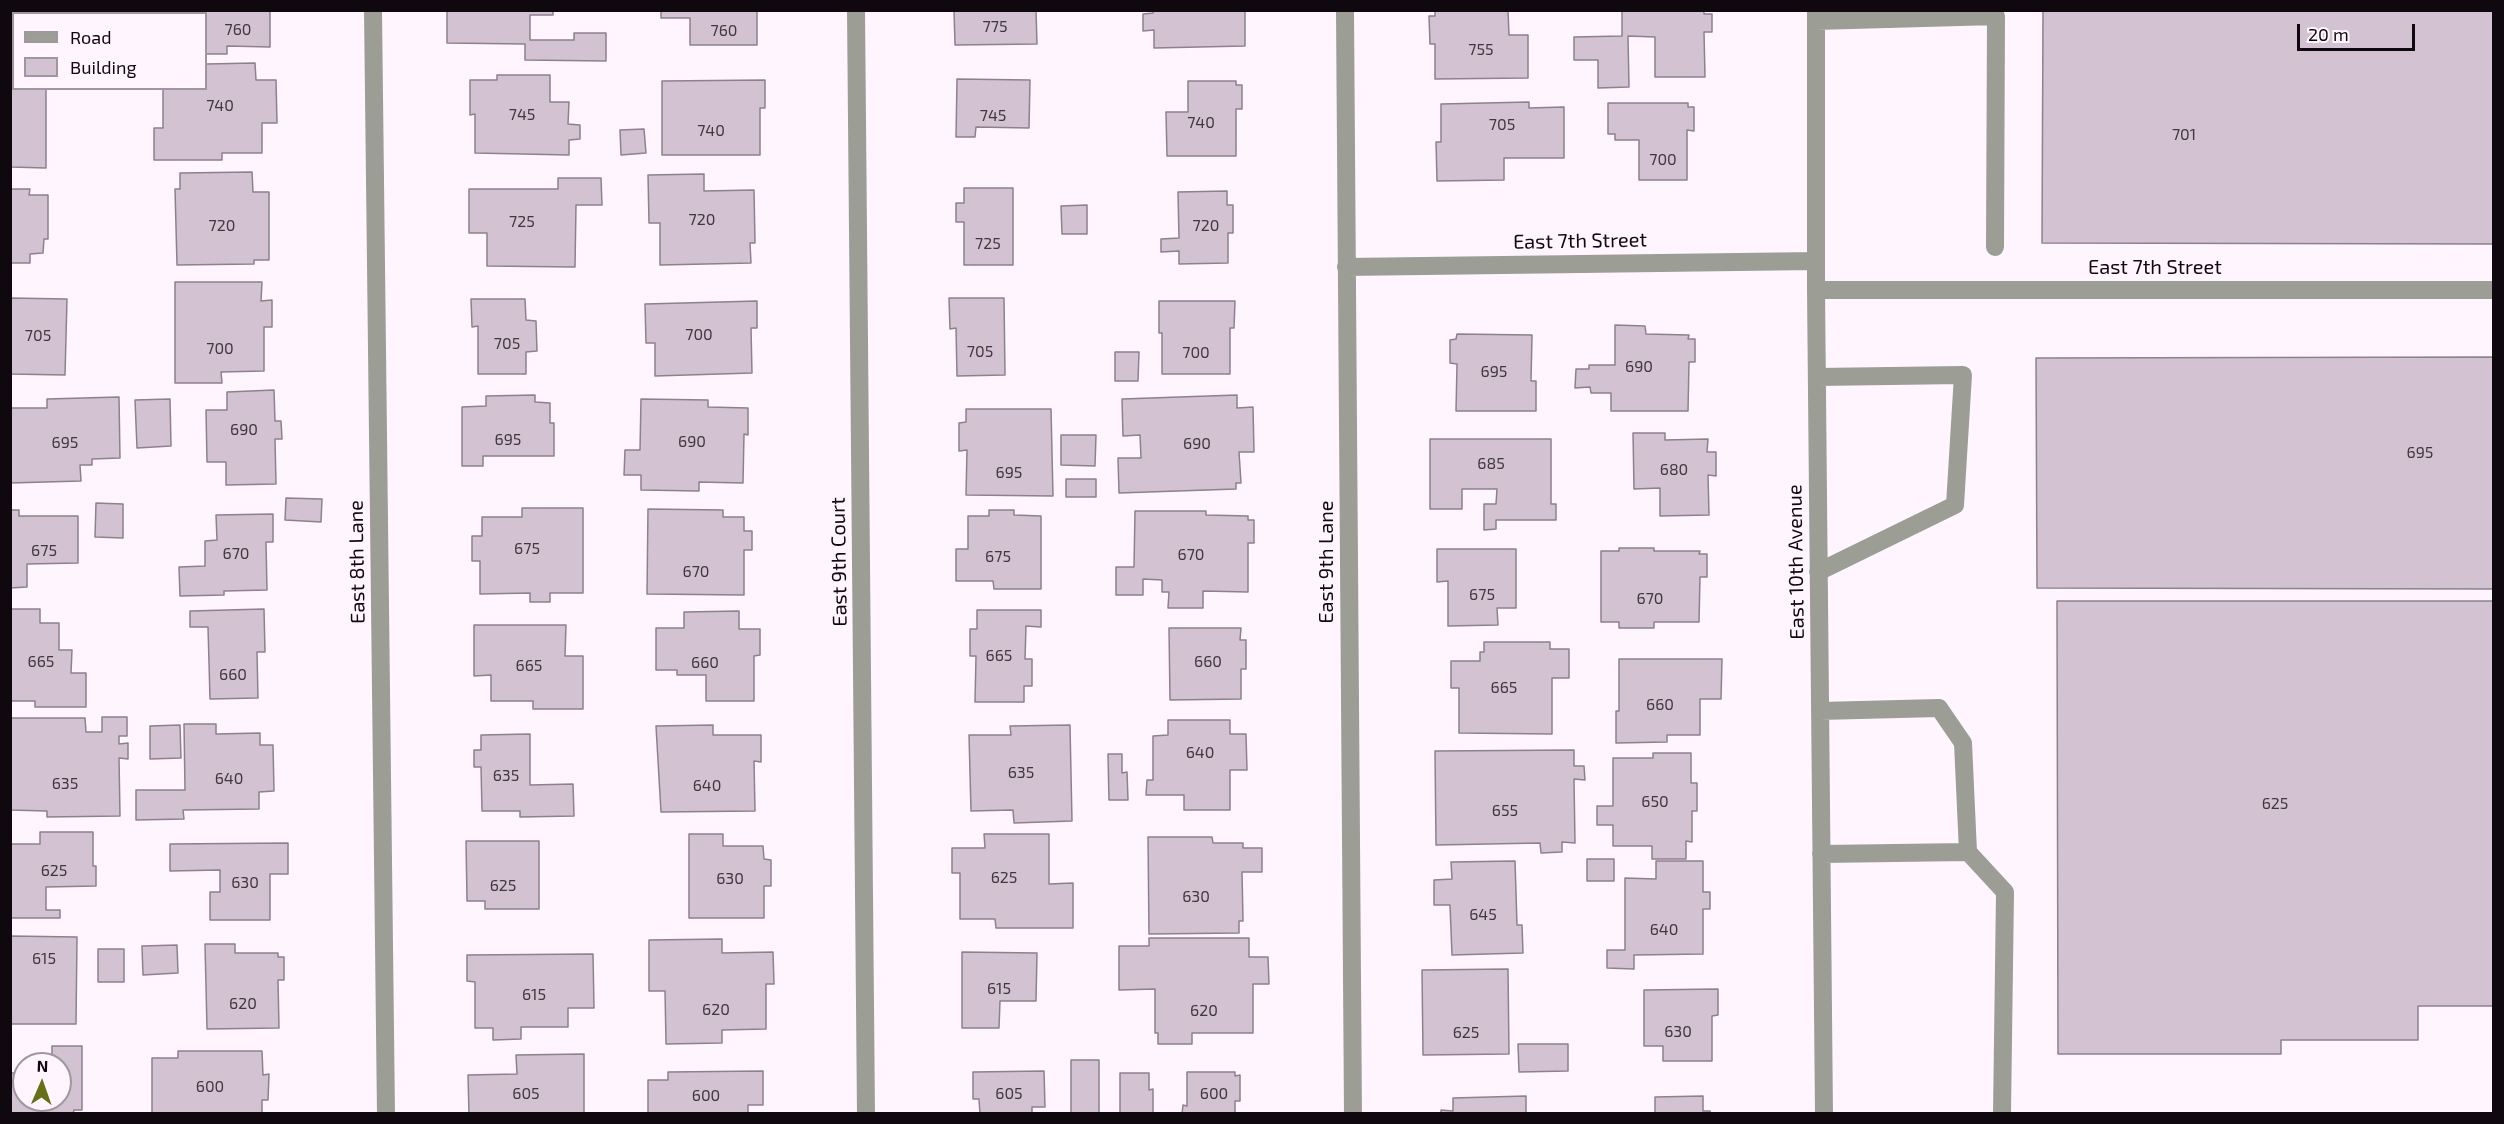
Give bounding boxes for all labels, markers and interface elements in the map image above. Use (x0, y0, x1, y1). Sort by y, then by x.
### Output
legend (12, 12, 207, 90)
scale bar (2300, 12, 2418, 50)
house number: 775 (983, 17, 1007, 37)
house number: 760 (225, 20, 251, 40)
house number: 760 (711, 21, 737, 41)
text: 20 m (2308, 23, 2349, 45)
text: Road (70, 26, 111, 48)
house number: 755 (1468, 40, 1494, 60)
text: Building (70, 56, 137, 78)
house number: 740 (206, 96, 234, 116)
house number: 745 (509, 105, 535, 125)
house number: 745 (980, 106, 1006, 126)
house number: 740 (1187, 113, 1215, 133)
house number: 705 (1489, 115, 1515, 135)
house number: 740 (697, 121, 725, 141)
house number: 701 (2172, 125, 2196, 145)
house number: 700 (1649, 150, 1677, 170)
house number: 720 (689, 210, 715, 230)
house number: 725 (509, 212, 535, 232)
house number: 720 (209, 216, 235, 236)
house number: 720 (1193, 216, 1219, 236)
street label: East 7th Street (1513, 228, 1647, 254)
house number: 725 (975, 234, 1001, 254)
street label: East 7th Street (2088, 255, 2222, 279)
house number: 700 (685, 325, 713, 345)
house number: 705 (25, 326, 51, 346)
house number: 705 (494, 334, 520, 354)
house number: 700 (206, 339, 234, 359)
house number: 705 (967, 342, 993, 362)
house number: 700 (1182, 343, 1210, 363)
house number: 690 (1625, 357, 1653, 377)
house number: 695 (1481, 362, 1507, 382)
house number: 690 (230, 420, 258, 440)
house number: 695 (495, 430, 521, 450)
house number: 690 (678, 432, 706, 452)
house number: 695 (52, 433, 78, 453)
house number: 690 (1183, 434, 1211, 454)
house number: 695 (2407, 443, 2433, 463)
house number: 685 (1477, 454, 1505, 474)
house number: 680 (1660, 460, 1688, 480)
house number: 695 (996, 463, 1022, 483)
street label: East 10th Avenue (1783, 484, 1809, 640)
street label: East 9th Court (826, 497, 852, 627)
street label: East 8th Lane (344, 500, 370, 624)
street label: East 9th Lane (1314, 500, 1338, 624)
house number: 675 (514, 539, 540, 559)
house number: 675 (31, 541, 57, 561)
house number: 670 (223, 544, 249, 564)
house number: 670 (1178, 545, 1204, 565)
house number: 675 (985, 547, 1011, 567)
house number: 670 (683, 562, 709, 582)
house number: 675 (1469, 585, 1495, 605)
house number: 670 (1637, 589, 1663, 609)
house number: 665 (986, 646, 1012, 666)
house number: 665 (28, 652, 54, 672)
house number: 660 (1194, 652, 1222, 672)
house number: 660 (691, 653, 719, 673)
house number: 665 (516, 656, 542, 676)
house number: 660 (219, 665, 247, 685)
house number: 665 (1491, 678, 1517, 698)
house number: 660 (1646, 695, 1674, 715)
house number: 640 (1186, 743, 1214, 763)
house number: 635 (1008, 763, 1034, 783)
house number: 635 (493, 766, 519, 786)
house number: 640 (215, 769, 243, 789)
house number: 635 (52, 774, 78, 794)
house number: 640 (693, 776, 721, 796)
house number: 650 (1641, 792, 1669, 812)
house number: 625 (2262, 794, 2288, 814)
house number: 655 (1492, 801, 1518, 821)
house number: 625 (41, 861, 67, 881)
house number: 625 (991, 868, 1017, 888)
house number: 630 (716, 869, 744, 889)
house number: 630 (231, 873, 259, 893)
house number: 625 (490, 876, 516, 896)
house number: 630 (1182, 887, 1210, 907)
house number: 645 (1469, 905, 1497, 925)
house number: 640 (1650, 920, 1678, 940)
house number: 615 (32, 949, 56, 969)
house number: 615 (987, 979, 1011, 999)
house number: 615 (522, 985, 546, 1005)
house number: 620 (229, 994, 257, 1014)
house number: 620 (702, 1000, 730, 1020)
house number: 620 (1190, 1001, 1218, 1021)
house number: 630 (1664, 1022, 1692, 1042)
house number: 625 (1453, 1023, 1479, 1043)
north arrow (12, 1052, 72, 1112)
text: N (36, 1056, 49, 1075)
house number: 600 (196, 1077, 224, 1097)
house number: 605 (512, 1084, 540, 1104)
house number: 605 (995, 1084, 1023, 1104)
house number: 600 (1200, 1084, 1228, 1104)
house number: 600 (692, 1086, 720, 1106)

